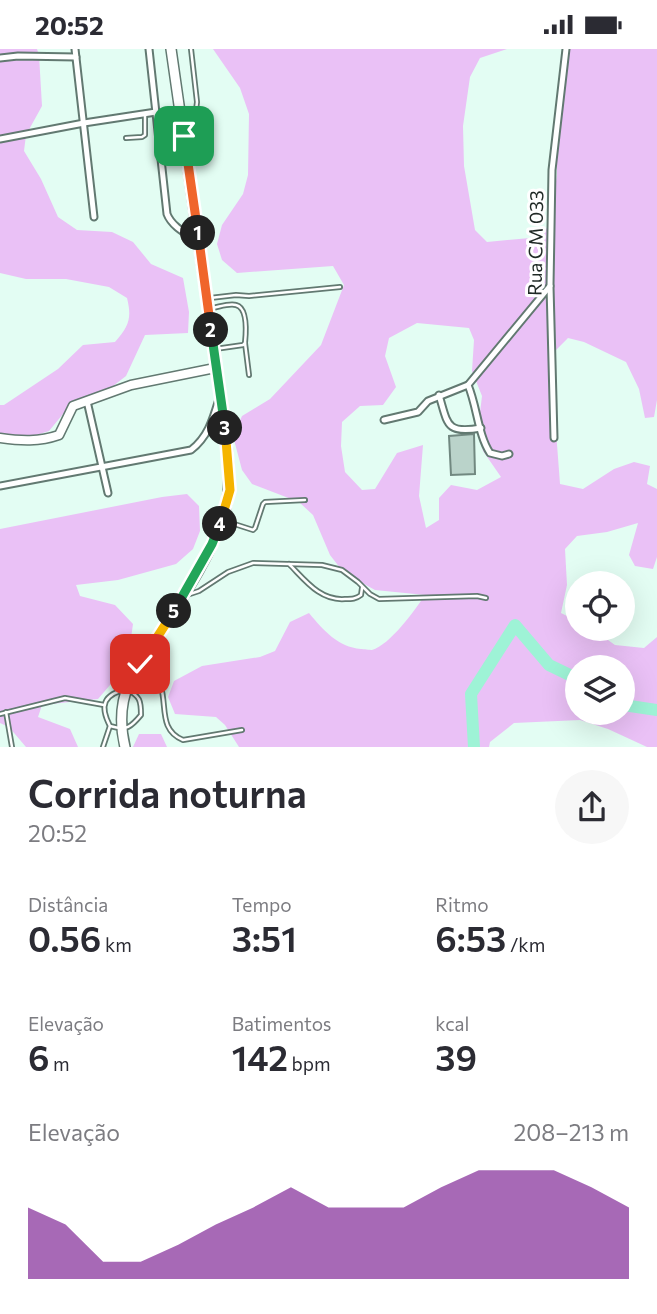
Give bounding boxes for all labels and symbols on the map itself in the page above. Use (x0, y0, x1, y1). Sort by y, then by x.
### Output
pin (154, 106, 214, 166)
street label: Rua CM 033 (523, 190, 547, 296)
pin: 1 (180, 215, 216, 251)
pin: 2 (194, 313, 228, 347)
pin: 3 (208, 411, 243, 445)
pin: 4 (202, 507, 238, 541)
pin: 5 (156, 593, 192, 629)
pin (110, 634, 170, 694)

